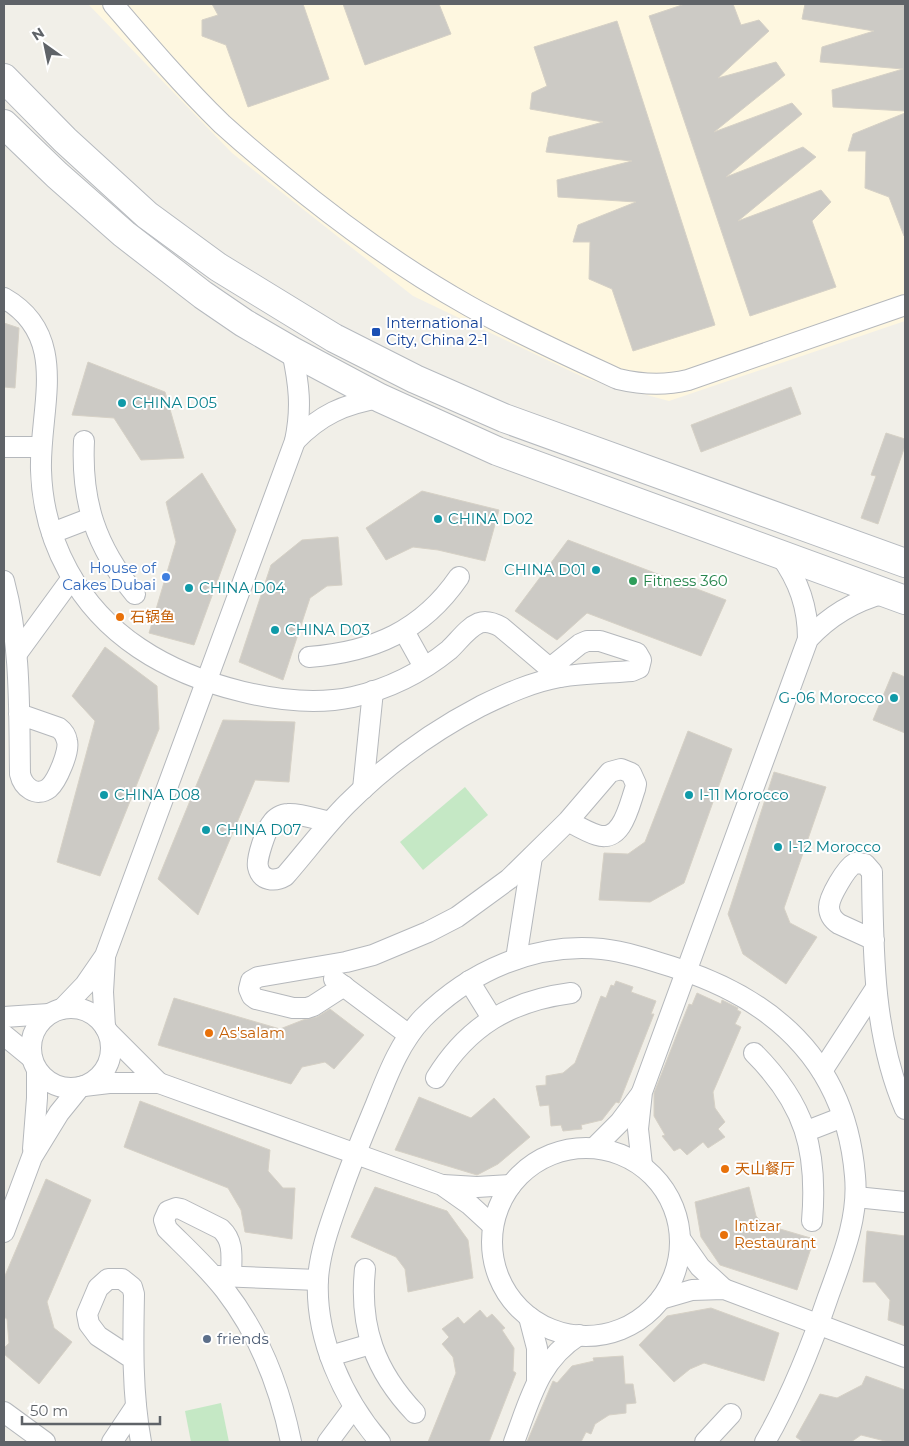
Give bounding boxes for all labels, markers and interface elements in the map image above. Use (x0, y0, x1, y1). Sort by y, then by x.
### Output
north arrow (20, 20, 70, 70)
text: N (28, 23, 48, 45)
place label: International City, China 2-1 (386, 313, 488, 349)
marker: International City, China 2-1 (370, 326, 382, 338)
place label: CHINA D05 (132, 393, 217, 412)
marker: CHINA D05 (116, 397, 128, 409)
place label: CHINA D02 (448, 509, 533, 528)
marker: CHINA D02 (432, 513, 444, 525)
place label: House of Cakes Dubai (62, 558, 157, 594)
place label: CHINA D01 (504, 560, 586, 579)
marker: CHINA D01 (590, 564, 602, 576)
marker: House of Cakes Dubai (160, 571, 172, 583)
place label: Fitness 360 (643, 571, 728, 590)
marker: Fitness 360 (627, 575, 639, 587)
place label: CHINA D04 (199, 578, 286, 597)
marker: CHINA D04 (183, 582, 195, 594)
place label: 石锅鱼 (130, 607, 175, 626)
marker: 石锅鱼 (114, 611, 126, 623)
place label: CHINA D03 (285, 620, 370, 639)
marker: CHINA D03 (269, 624, 281, 636)
place label: G-06 Morocco (779, 688, 884, 707)
marker: G-06 Morocco (888, 692, 900, 704)
place label: CHINA D08 (114, 785, 200, 804)
place label: I-11 Morocco (699, 785, 789, 804)
marker: CHINA D08 (98, 789, 110, 801)
marker: I-11 Morocco (683, 789, 695, 801)
place label: CHINA D07 (216, 820, 301, 839)
marker: CHINA D07 (200, 824, 212, 836)
place label: I-12 Morocco (788, 837, 881, 856)
marker: I-12 Morocco (772, 841, 784, 853)
place label: As'salam (219, 1023, 285, 1042)
marker: As'salam (203, 1027, 215, 1039)
place label: 天山餐厅 (735, 1159, 795, 1178)
marker: 天山餐厅 (719, 1163, 731, 1175)
place label: Intizar Restaurant (734, 1216, 816, 1252)
marker: Intizar Restaurant (718, 1229, 730, 1241)
place label: friends (217, 1329, 269, 1348)
marker: friends (201, 1333, 213, 1345)
scale bar (22, 1394, 160, 1426)
text: 50 m (30, 1401, 68, 1420)

